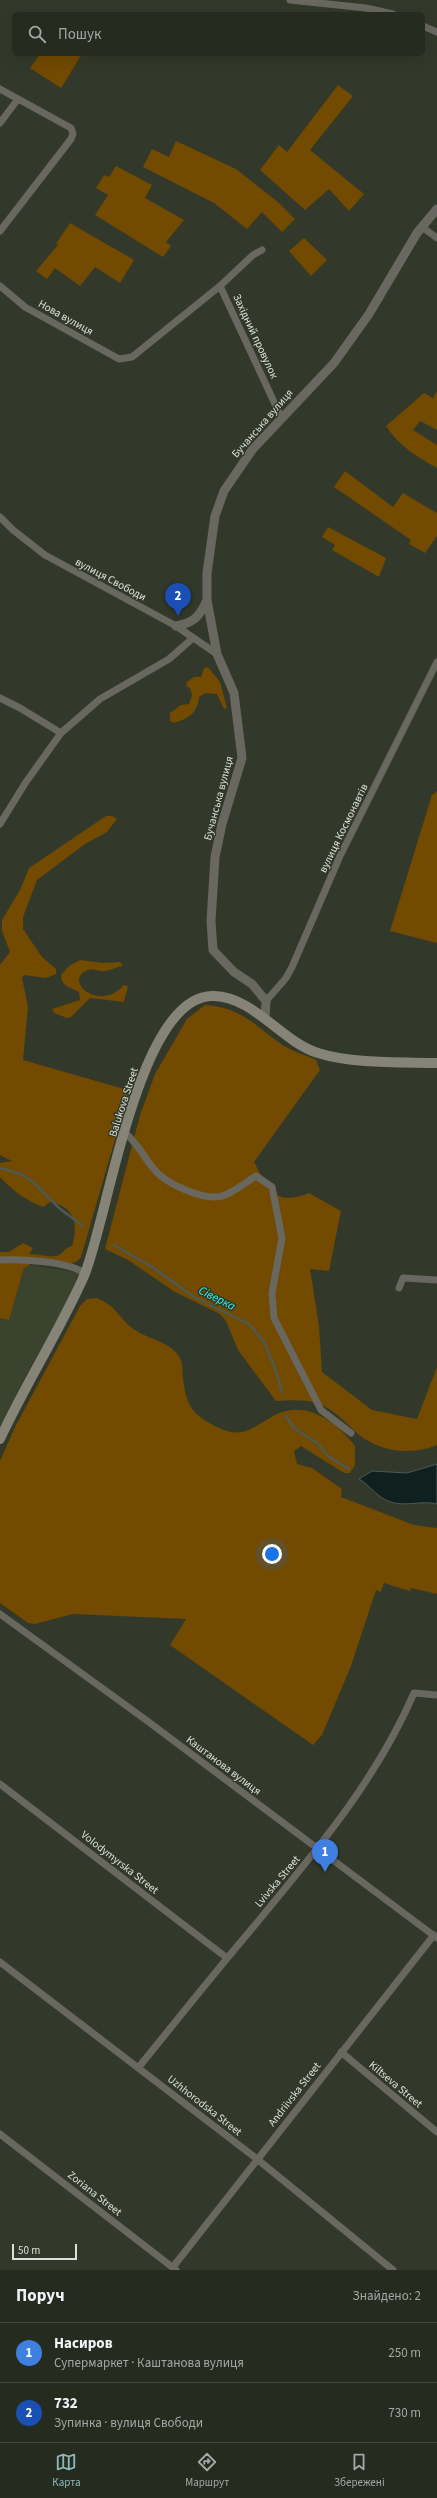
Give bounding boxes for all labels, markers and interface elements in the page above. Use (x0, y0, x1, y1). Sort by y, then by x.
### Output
search box (12, 12, 425, 56)
icon: search (26, 23, 48, 45)
text: Пошук (58, 24, 101, 45)
street label: Західний провулок (229, 291, 282, 382)
street label: Нова вулиця (35, 296, 96, 339)
street label: Бучанська вулиця (228, 386, 296, 461)
street label: вулиця Свободи (73, 554, 149, 604)
pin: 2 (165, 583, 191, 616)
street label: Бучанська вулиця (200, 754, 237, 842)
street label: вулиця Космонавтів (315, 781, 372, 875)
street label: Balukova Street (105, 1065, 142, 1139)
water label: Сіверка (195, 1282, 239, 1315)
your location (262, 1544, 282, 1564)
street label: Каштанова вулиця (183, 1732, 264, 1799)
street label: Volodymyrska Street (78, 1827, 162, 1898)
pin: 1 (312, 1839, 338, 1872)
street label: Lvivska Street (251, 1852, 304, 1910)
street label: Kiltseva Street (366, 2057, 426, 2111)
street label: Andriivska Street (265, 2059, 324, 2130)
street label: Uzhhorodska Street (164, 2072, 245, 2139)
street label: Zoriana Street (64, 2167, 125, 2219)
scale bar (12, 2242, 77, 2261)
text: 50 m (18, 2243, 40, 2258)
text: Поруч (16, 2284, 65, 2308)
text: Знайдено: 2 (353, 2287, 421, 2305)
text: Насиров (54, 2333, 113, 2354)
text: 1 (26, 2344, 32, 2362)
text: 250 m (388, 2344, 421, 2362)
text: Супермаркет · Каштанова вулиця (54, 2354, 244, 2372)
text: 732 (54, 2393, 78, 2414)
text: 2 (26, 2404, 32, 2422)
text: 730 m (388, 2404, 421, 2422)
text: Зупинка · вулиця Свободи (54, 2414, 203, 2432)
tab: Карта (52, 2451, 81, 2490)
tab: Маршрут (185, 2451, 229, 2490)
tab: Збережені (334, 2451, 385, 2490)

